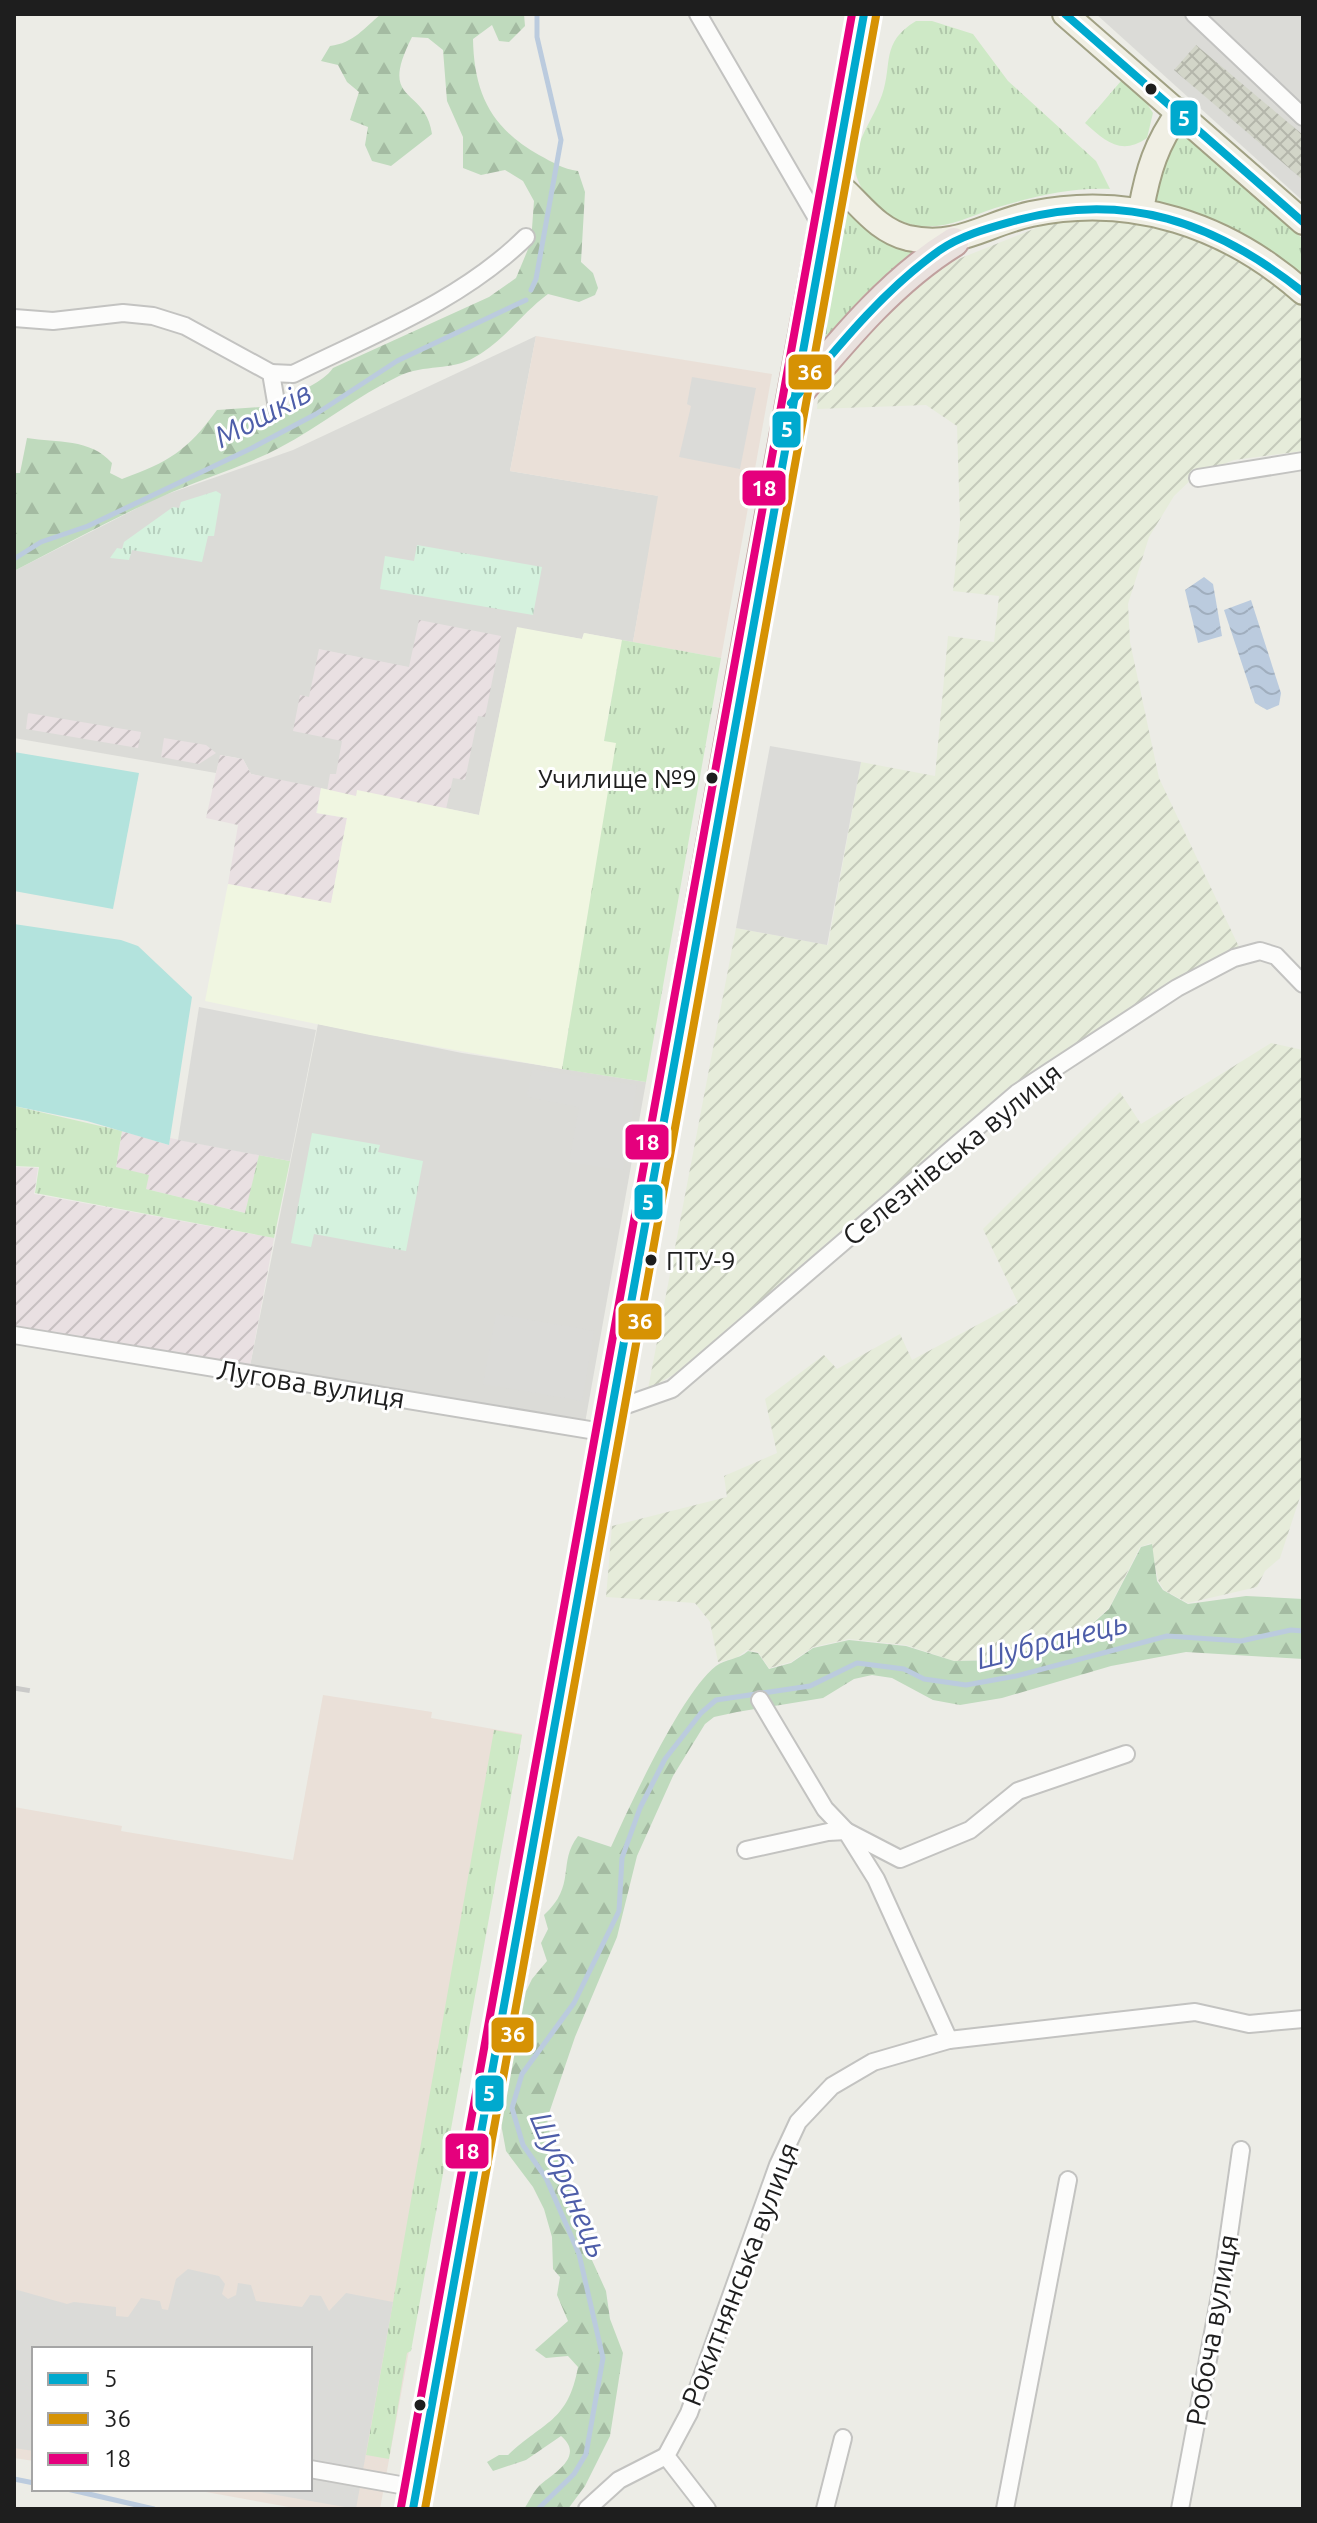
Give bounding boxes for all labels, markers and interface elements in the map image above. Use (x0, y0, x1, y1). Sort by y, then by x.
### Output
unlabelled marker (1143, 81, 1159, 97)
line badge: 5 (1169, 99, 1199, 137)
text: 5 (1178, 105, 1190, 130)
line badge: 36 (787, 353, 833, 391)
text: 36 (798, 359, 822, 384)
water label: Мошків (208, 374, 317, 454)
line badge: 5 (771, 410, 802, 449)
text: 5 (781, 416, 793, 441)
line badge: 18 (741, 469, 787, 507)
text: 18 (752, 475, 776, 500)
place label: Училище №9 (538, 764, 697, 793)
marker: Училище №9 (704, 770, 720, 786)
street label: Селезнівська вулиця (836, 1056, 1067, 1251)
line badge: 18 (624, 1123, 670, 1161)
text: 18 (635, 1129, 659, 1154)
line badge: 5 (633, 1183, 664, 1221)
text: 5 (642, 1189, 654, 1214)
place label: ПТУ-9 (666, 1246, 736, 1275)
marker: ПТУ-9 (643, 1252, 659, 1268)
line badge: 36 (617, 1302, 663, 1341)
text: 36 (628, 1308, 652, 1333)
street label: Лугова вулиця (215, 1353, 407, 1414)
water label: Шубранець (972, 1605, 1131, 1675)
line badge: 36 (490, 2016, 535, 2054)
text: 36 (501, 2021, 525, 2046)
line badge: 5 (474, 2074, 505, 2113)
text: 5 (483, 2080, 495, 2105)
water label: Шубранець (524, 2107, 616, 2263)
line badge: 18 (444, 2132, 490, 2170)
text: 18 (455, 2138, 479, 2163)
street label: Рокитнянська вулиця (675, 2138, 804, 2410)
street label: Робоча вулиця (1179, 2232, 1244, 2428)
legend (32, 2347, 312, 2491)
text: 5 (104, 2365, 118, 2392)
unlabelled marker (412, 2397, 428, 2413)
text: 36 (104, 2405, 131, 2432)
text: 18 (104, 2445, 131, 2472)

